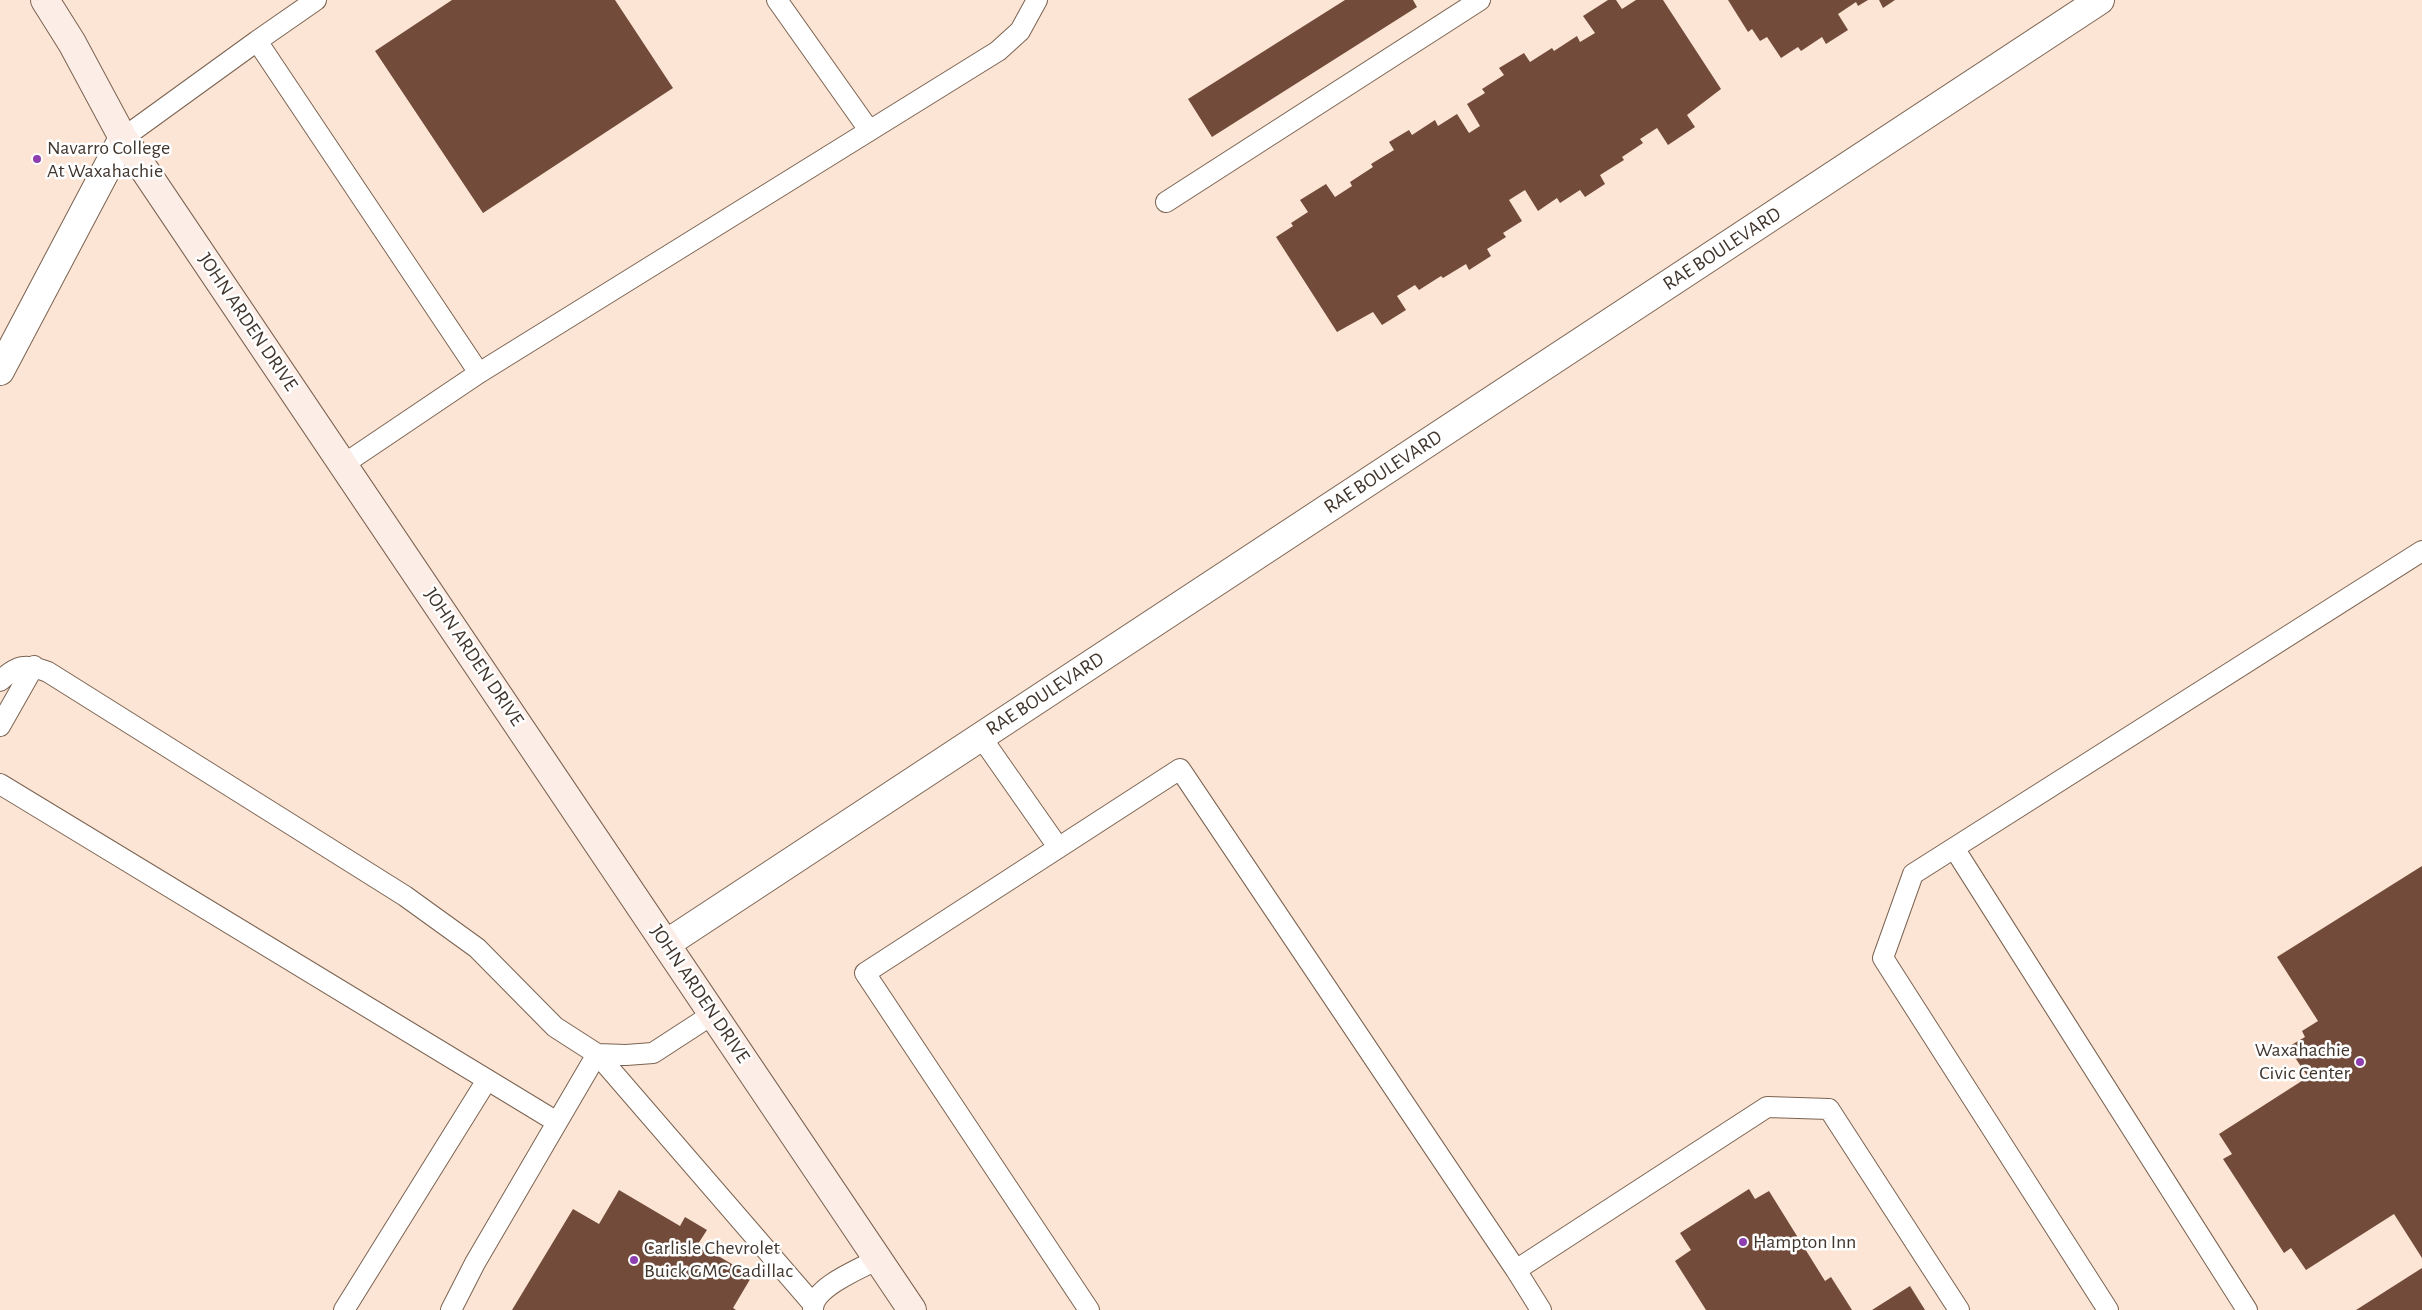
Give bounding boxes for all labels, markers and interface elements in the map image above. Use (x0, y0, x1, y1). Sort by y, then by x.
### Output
place label: Navarro College At Waxahachie (47, 136, 170, 183)
marker: Navarro College At Waxahachie (31, 153, 43, 165)
street label: RAE BOULEVARD (1658, 202, 1786, 296)
street label: JOHN ARDEN DRIVE (193, 248, 303, 396)
street label: RAE BOULEVARD (1319, 425, 1447, 519)
street label: JOHN ARDEN DRIVE (419, 583, 529, 731)
street label: RAE BOULEVARD (981, 647, 1109, 741)
street label: JOHN ARDEN DRIVE (645, 920, 755, 1068)
place label: Waxahachie Civic Center (2255, 1038, 2350, 1085)
marker: Waxahachie Civic Center (2354, 1056, 2366, 1068)
place label: Hampton Inn (1753, 1230, 1856, 1254)
place label: Carlisle Chevrolet Buick GMC Cadillac (644, 1236, 793, 1283)
marker: Hampton Inn (1737, 1236, 1749, 1248)
marker: Carlisle Chevrolet Buick GMC Cadillac (628, 1254, 640, 1266)

